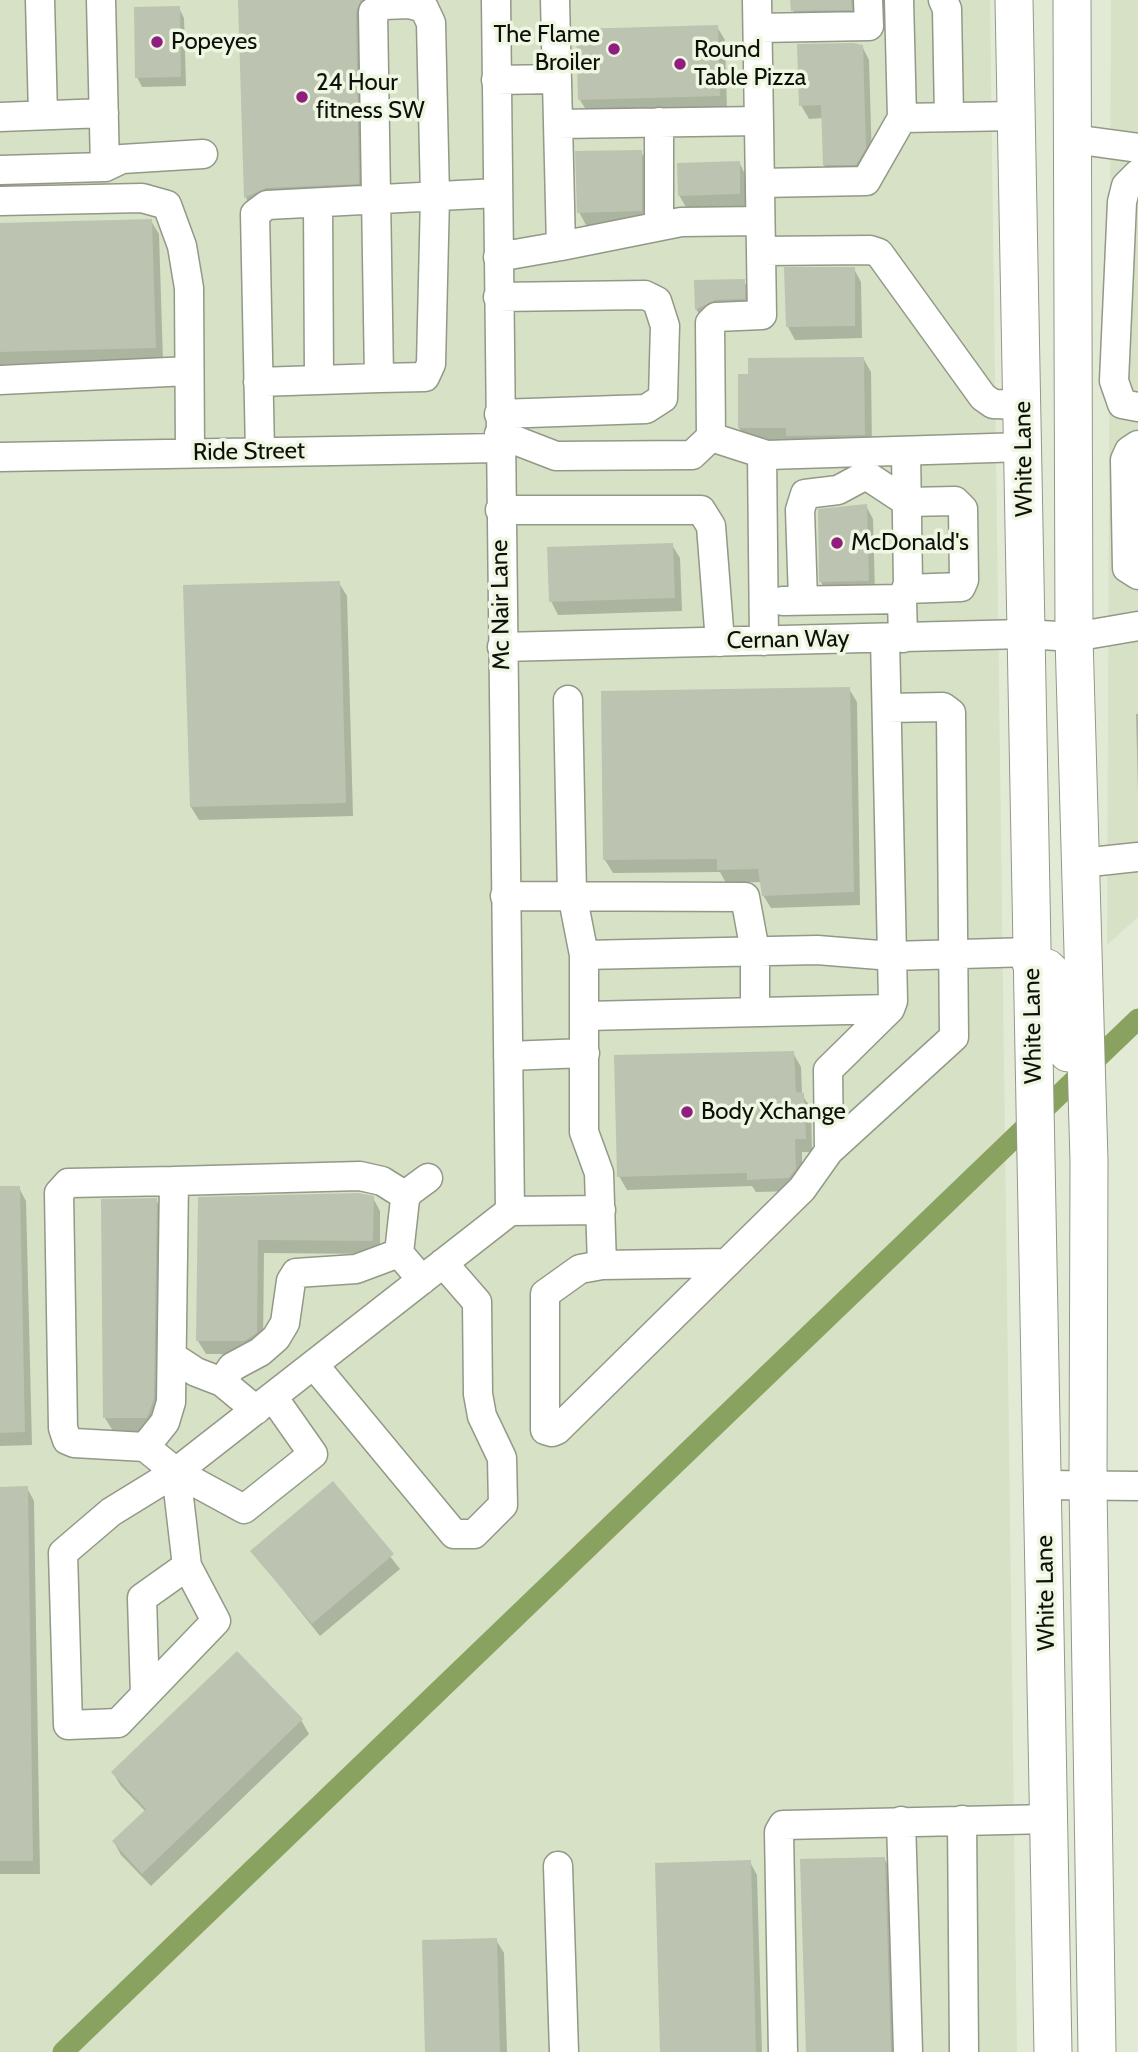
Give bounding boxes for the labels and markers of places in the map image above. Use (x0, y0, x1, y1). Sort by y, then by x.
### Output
place label: The Flame Broiler (494, 21, 600, 77)
place label: Popeyes (171, 28, 257, 56)
marker: Popeyes (149, 34, 165, 50)
place label: Round Table Pizza (694, 36, 806, 92)
marker: The Flame Broiler (606, 41, 622, 57)
marker: Round Table Pizza (672, 56, 688, 72)
place label: 24 Hour fitness SW (316, 69, 425, 125)
marker: 24 Hour fitness SW (294, 89, 310, 105)
place label: McDonald's (851, 529, 969, 557)
marker: McDonald's (829, 535, 845, 551)
place label: Body Xchange (701, 1098, 846, 1126)
marker: Body Xchange (679, 1104, 695, 1120)

